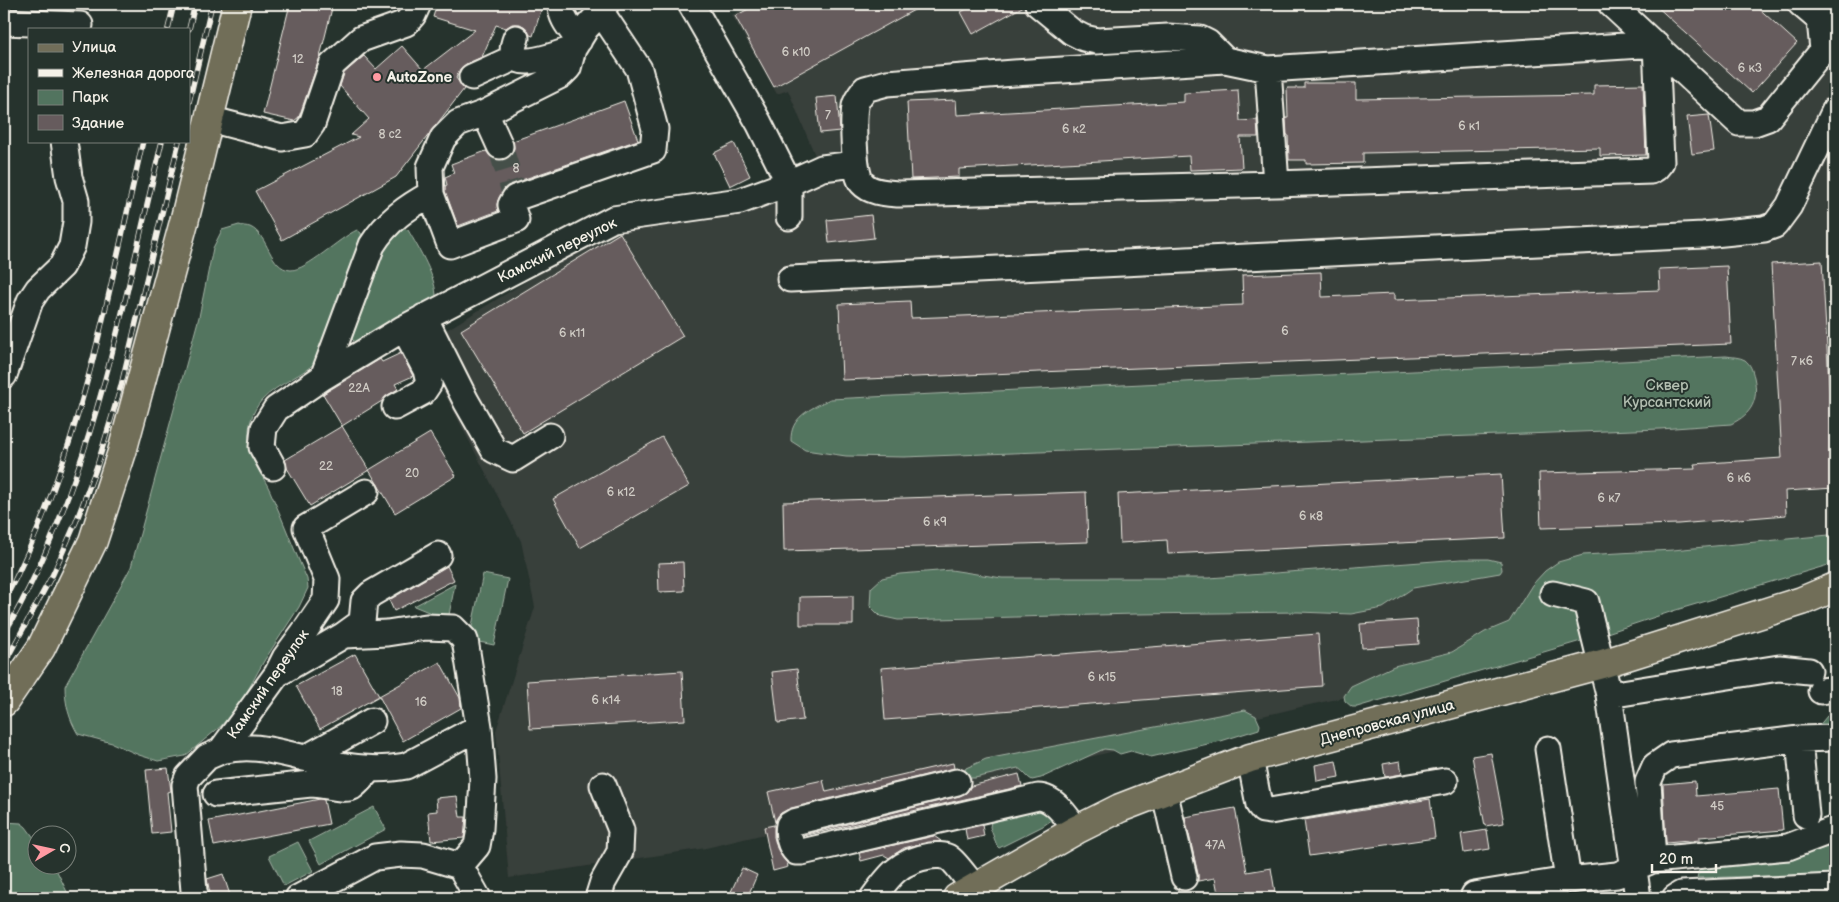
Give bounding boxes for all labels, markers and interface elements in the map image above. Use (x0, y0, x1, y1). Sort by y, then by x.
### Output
legend (28, 28, 190, 142)
text: Улица (72, 38, 117, 57)
house number: 6 к10 (782, 45, 810, 60)
house number: 12 (292, 52, 304, 67)
house number: 6 к3 (1738, 61, 1762, 76)
text: Железная дорога (72, 64, 195, 83)
place label: AutoZone (386, 68, 453, 87)
marker: AutoZone (371, 71, 383, 83)
text: Парк (72, 88, 109, 107)
house number: 7 (825, 108, 831, 123)
text: Здание (72, 114, 124, 133)
house number: 6 к1 (1458, 119, 1480, 134)
house number: 6 к2 (1062, 122, 1086, 137)
house number: 8 с2 (378, 127, 402, 142)
house number: 8 (513, 161, 520, 176)
street label: Камский переулок (495, 213, 620, 287)
house number: 6 (1281, 324, 1289, 339)
house number: 6 к11 (559, 326, 585, 341)
house number: 7 к6 (1791, 354, 1813, 369)
park label: Сквер Курсантский (1623, 376, 1711, 412)
house number: 22А (348, 381, 370, 396)
house number: 22 (319, 459, 333, 474)
house number: 20 (405, 466, 419, 481)
house number: 6 к6 (1727, 471, 1751, 486)
house number: 6 к12 (607, 485, 635, 500)
house number: 6 к7 (1598, 491, 1621, 506)
house number: 6 к8 (1299, 509, 1323, 524)
house number: 6 к9 (923, 515, 947, 530)
street label: Камский переулок (223, 626, 313, 743)
house number: 6 к15 (1088, 670, 1116, 685)
house number: 18 (331, 684, 343, 699)
house number: 6 к14 (592, 693, 621, 708)
house number: 16 (415, 695, 427, 710)
street label: Днепровская улица (1318, 695, 1456, 750)
house number: 45 (1710, 799, 1724, 814)
north arrow (28, 824, 78, 874)
house number: 47А (1205, 838, 1226, 853)
text: С (55, 842, 74, 854)
scale bar (1652, 842, 1715, 874)
text: 20 m (1659, 850, 1693, 869)

